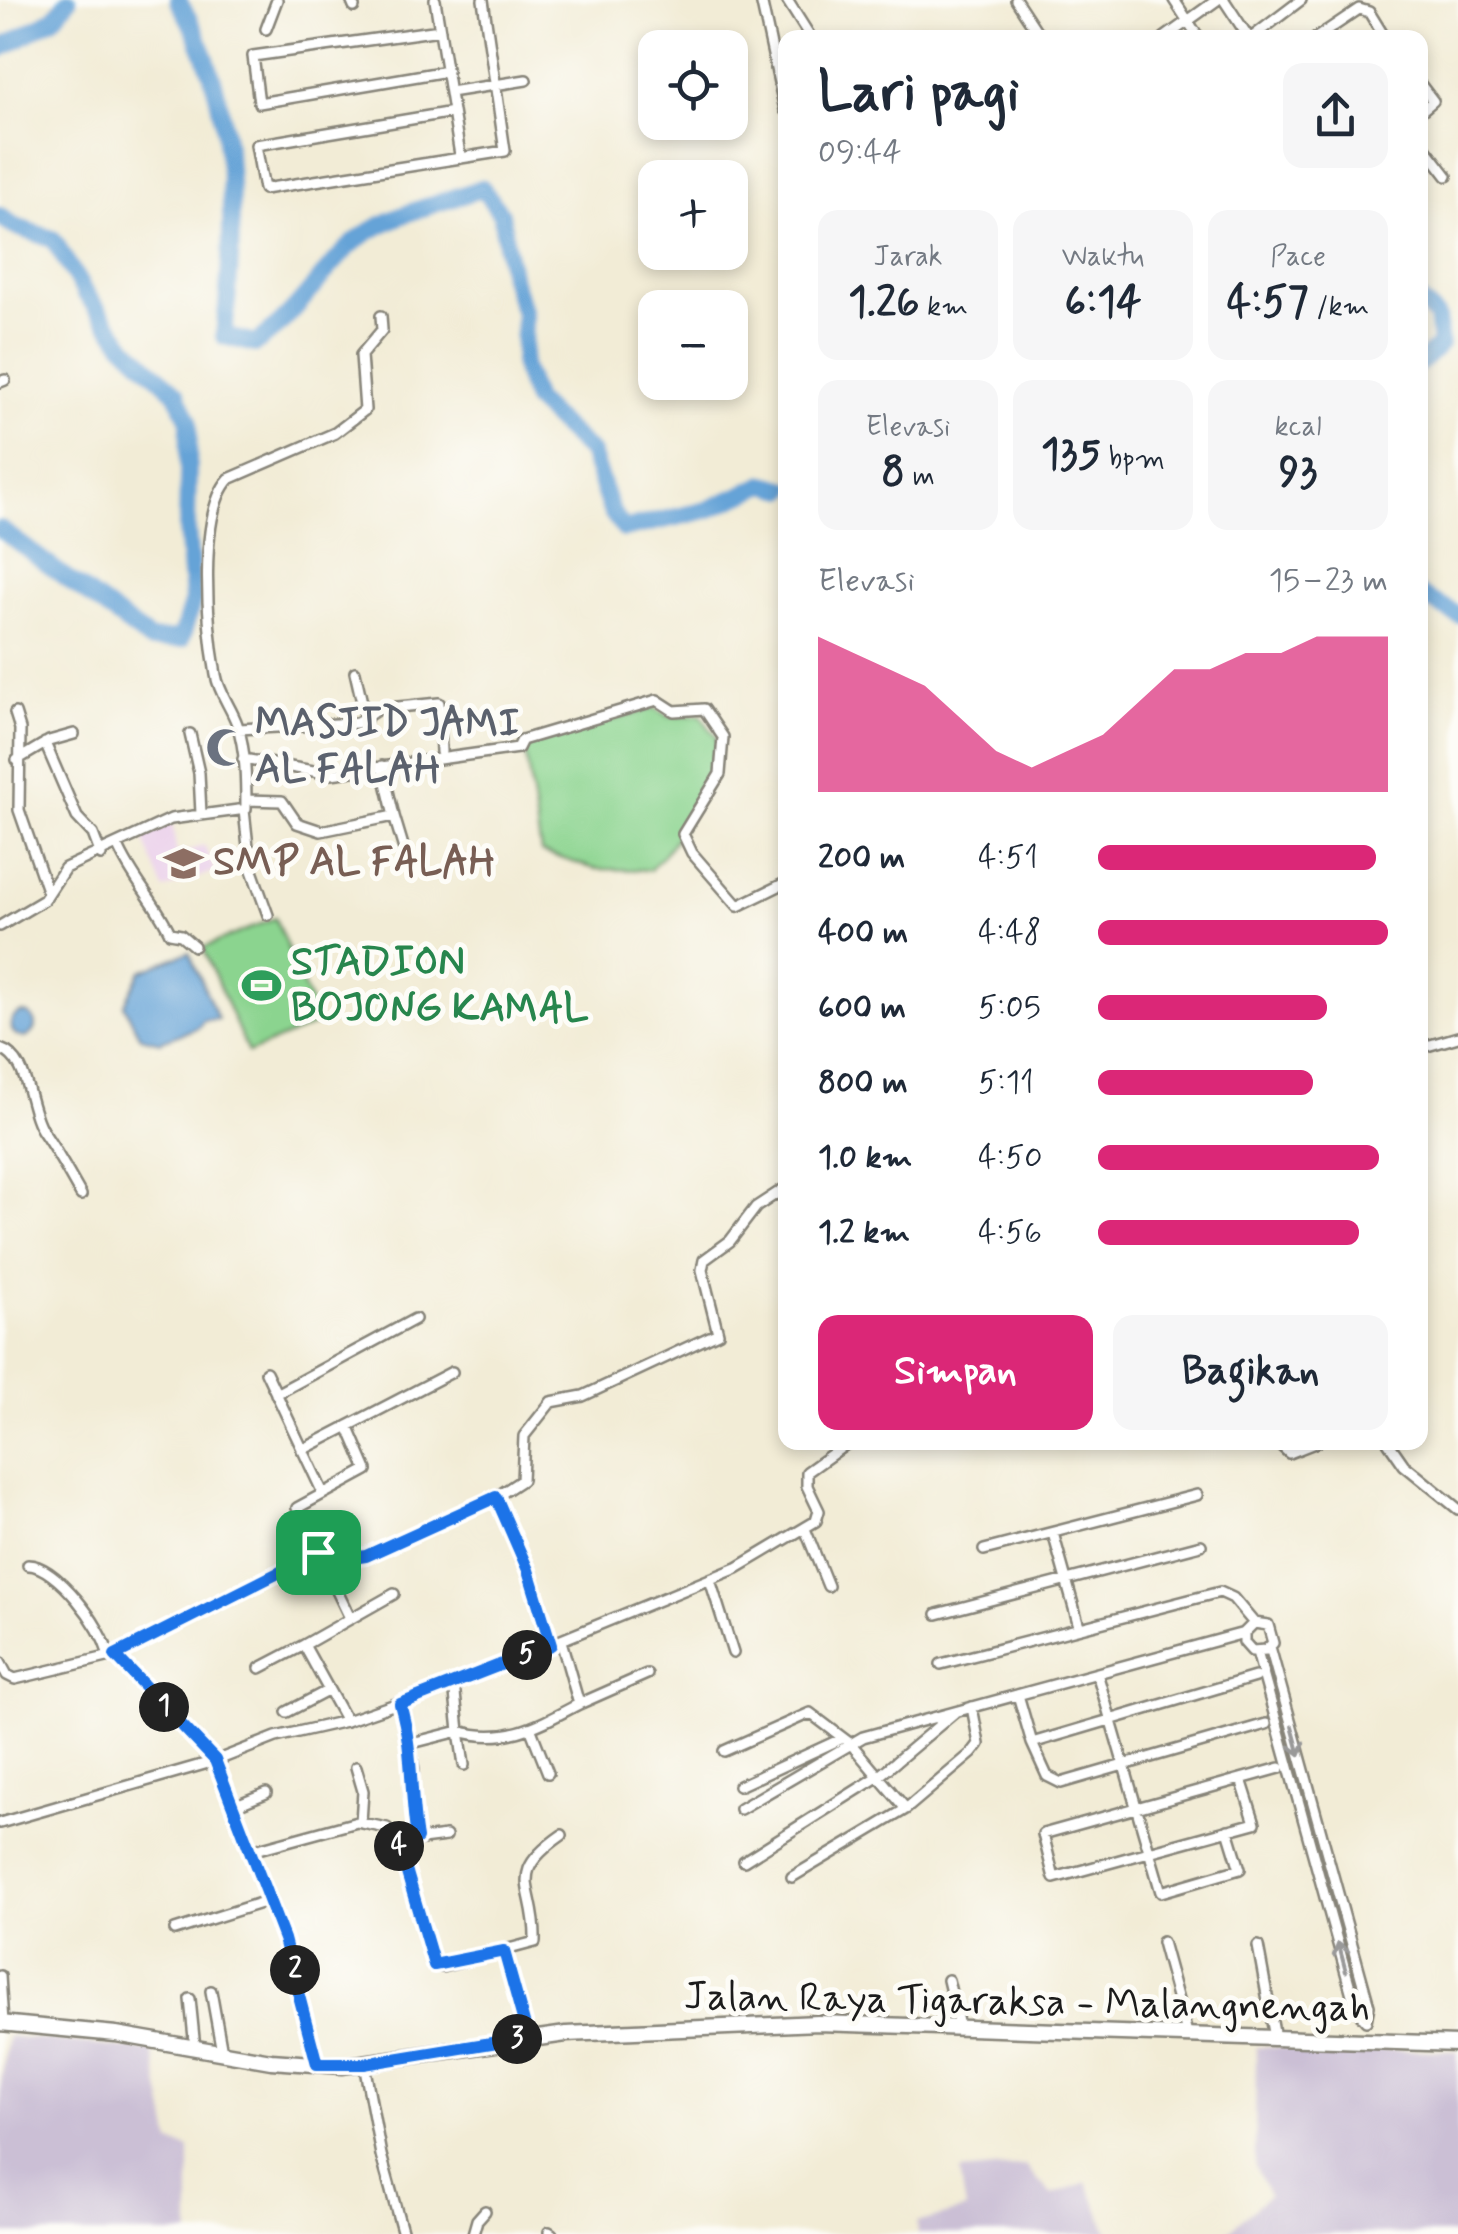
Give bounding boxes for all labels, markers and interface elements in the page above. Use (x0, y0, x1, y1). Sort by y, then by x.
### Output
map controls (638, 30, 748, 400)
button: locate (638, 30, 748, 140)
text: Lari pagi (818, 58, 1019, 130)
button: share (1283, 63, 1388, 168)
text: 09:44 (818, 132, 902, 174)
button: + (638, 160, 748, 270)
text: Jarak (874, 239, 943, 276)
text: Waktu (1062, 239, 1144, 276)
text: Pace (1270, 239, 1326, 276)
text: 1.26 (848, 276, 919, 331)
text: 6:14 (1065, 276, 1142, 331)
text: 4:57 (1227, 276, 1309, 331)
text: km (919, 289, 968, 326)
text: /km (1309, 289, 1369, 326)
button: − (638, 290, 748, 400)
text: Elevasi (866, 409, 950, 446)
text: kcal (1274, 409, 1322, 446)
text: 135 (1041, 428, 1101, 483)
text: bpm (1101, 441, 1165, 478)
text: 8 (881, 446, 905, 501)
text: 93 (1279, 446, 1317, 501)
text: m (905, 459, 935, 496)
text: Elevasi (818, 560, 915, 602)
text: 15–23 m (1269, 560, 1388, 602)
place label: MASJID JAMI AL FALAH (255, 698, 520, 796)
mosque icon: MASJID JAMI AL FALAH (204, 726, 246, 768)
place label: SMP AL FALAH (213, 837, 495, 889)
text: 200 m (818, 837, 905, 879)
text: 4:51 (978, 837, 1038, 879)
school or university icon: SMP AL FALAH (162, 842, 204, 884)
text: 400 m (818, 912, 908, 954)
text: 4:48 (978, 912, 1041, 954)
place label: STADION BOJONG KAMAL (291, 937, 589, 1035)
sports icon: STADION BOJONG KAMAL (240, 965, 282, 1007)
text: 600 m (818, 987, 906, 1029)
text: 5:05 (978, 987, 1041, 1029)
text: 800 m (818, 1062, 908, 1104)
text: 5:11 (978, 1062, 1034, 1104)
text: 1.0 km (818, 1137, 912, 1179)
text: 4:50 (978, 1137, 1043, 1179)
text: 1.2 km (818, 1212, 910, 1254)
text: 4:56 (978, 1212, 1042, 1254)
button: Simpan (818, 1315, 1093, 1430)
button: Bagikan (1113, 1315, 1388, 1430)
pin (276, 1510, 361, 1595)
icon: arrive (291, 1525, 346, 1580)
pin: 5 (502, 1630, 552, 1680)
text: 5 (519, 1636, 535, 1673)
pin: 1 (139, 1682, 189, 1732)
text: 1 (158, 1688, 170, 1725)
one-way arrow (1288, 1725, 1306, 1756)
pin: 4 (374, 1821, 424, 1871)
text: 4 (391, 1827, 407, 1864)
one-way arrow (1331, 1942, 1350, 1973)
pin: 2 (270, 1945, 320, 1995)
text: 2 (288, 1951, 302, 1988)
street label: Jalan Raya Tigaraksa - Malangnengah (684, 1971, 1370, 2035)
pin: 3 (492, 2014, 542, 2064)
text: 3 (511, 2020, 523, 2057)

